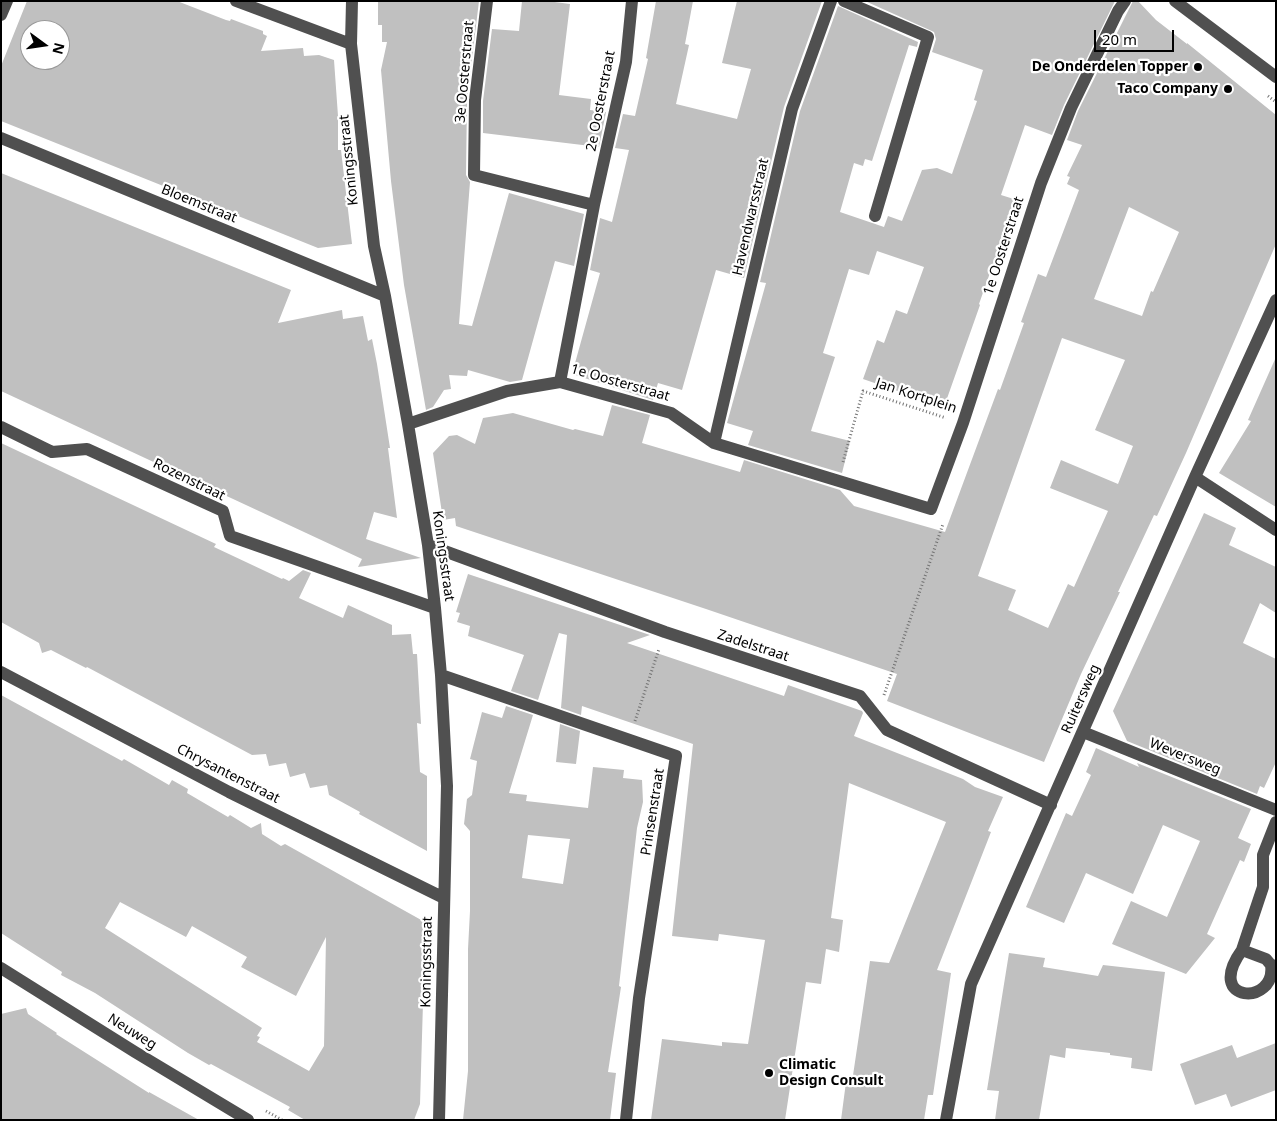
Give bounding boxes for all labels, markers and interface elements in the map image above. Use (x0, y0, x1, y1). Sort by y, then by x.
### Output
north arrow (20, 20, 70, 70)
street label: 3e Oosterstraat (452, 20, 478, 124)
scale bar (1097, 20, 1177, 52)
text: 20 m (1102, 29, 1137, 49)
text: N (48, 41, 70, 56)
street label: 2e Oosterstraat (583, 49, 619, 153)
place label: De Onderdelen Topper (1032, 59, 1188, 75)
marker: De Onderdelen Topper (1192, 61, 1204, 73)
place label: Taco Company (1117, 81, 1218, 97)
marker: Taco Company (1222, 83, 1234, 95)
street label: Koningsstraat (336, 114, 362, 206)
street label: Havendwarsstraat (729, 157, 773, 277)
street label: Bloemstraat (159, 181, 239, 227)
street label: 1e Oosterstraat (980, 195, 1028, 297)
street label: 1e Oosterstraat (568, 361, 672, 405)
street label: Jan Kortplein (873, 375, 959, 417)
street label: Rozenstraat (150, 455, 228, 505)
street label: Koningsstraat (428, 510, 458, 602)
street label: Zadelstraat (715, 627, 791, 665)
street label: Ruitersweg (1058, 662, 1104, 736)
street label: Weversweg (1147, 735, 1223, 779)
street label: Chrysantenstraat (174, 741, 282, 807)
street label: Prinsenstraat (638, 767, 668, 857)
street label: Koningsstraat (418, 916, 436, 1008)
street label: Neuweg (104, 1010, 160, 1054)
place label: Climatic Design Consult (779, 1057, 884, 1090)
marker: Climatic Design Consult (763, 1067, 775, 1079)

